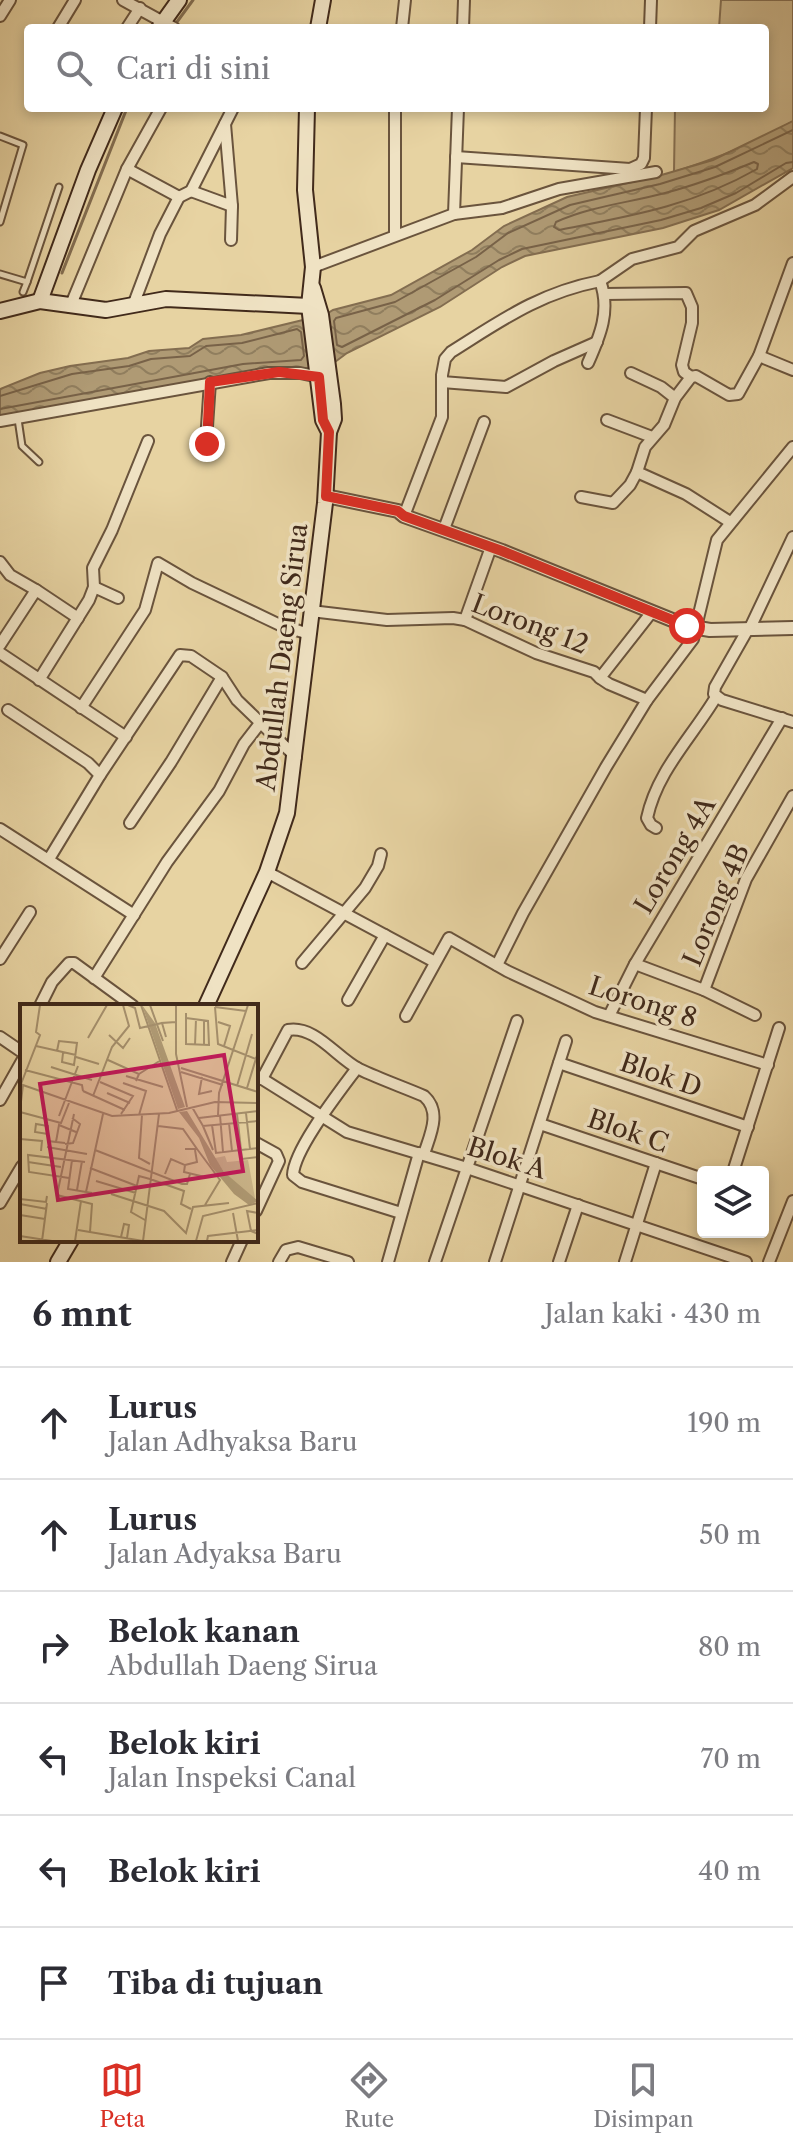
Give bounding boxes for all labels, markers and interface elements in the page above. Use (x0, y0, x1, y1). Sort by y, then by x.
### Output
search box (24, 24, 769, 112)
icon: search (52, 46, 96, 90)
text: Cari di sini (116, 50, 270, 87)
route end (189, 426, 225, 462)
street label: Abdullah Daeng Sirua (250, 521, 314, 794)
street label: Lorong 12 (467, 587, 593, 661)
route start (669, 608, 705, 644)
street label: Lorong 4A (628, 790, 723, 919)
street label: Lorong 4B (676, 839, 756, 971)
street label: Lorong 8 (585, 969, 701, 1035)
inset map (20, 1004, 258, 1242)
street label: Blok D (616, 1046, 706, 1104)
street label: Blok C (583, 1102, 673, 1160)
street label: Blok A (463, 1130, 551, 1186)
map controls (697, 1166, 769, 1238)
button: layers (697, 1166, 769, 1238)
text: 6 mnt (32, 1293, 132, 1335)
text: Jalan kaki · 430 m (545, 1298, 761, 1330)
text: Lurus (108, 1389, 197, 1426)
icon: ahead (32, 1401, 76, 1445)
text: 190 m (687, 1407, 761, 1439)
text: Jalan Adhyaksa Baru (108, 1426, 358, 1458)
text: Lurus (108, 1501, 197, 1538)
icon: ahead (32, 1513, 76, 1557)
text: 50 m (699, 1519, 761, 1551)
text: Jalan Adyaksa Baru (108, 1538, 342, 1570)
text: Belok kanan (108, 1613, 300, 1650)
icon: right (32, 1625, 76, 1669)
text: 80 m (698, 1631, 761, 1663)
text: Abdullah Daeng Sirua (108, 1650, 378, 1682)
text: Belok kiri (108, 1725, 260, 1762)
icon: left (32, 1737, 76, 1781)
text: 70 m (701, 1743, 761, 1775)
text: Jalan Inspeksi Canal (108, 1762, 356, 1794)
icon: left (32, 1849, 76, 1893)
text: Belok kiri (108, 1853, 260, 1890)
text: 40 m (698, 1855, 761, 1887)
icon: arrive (32, 1961, 76, 2005)
text: Tiba di tujuan (108, 1965, 323, 2002)
tab: Peta (100, 2058, 145, 2133)
tab: Rute (344, 2058, 394, 2133)
tab: Disimpan (593, 2058, 693, 2133)

